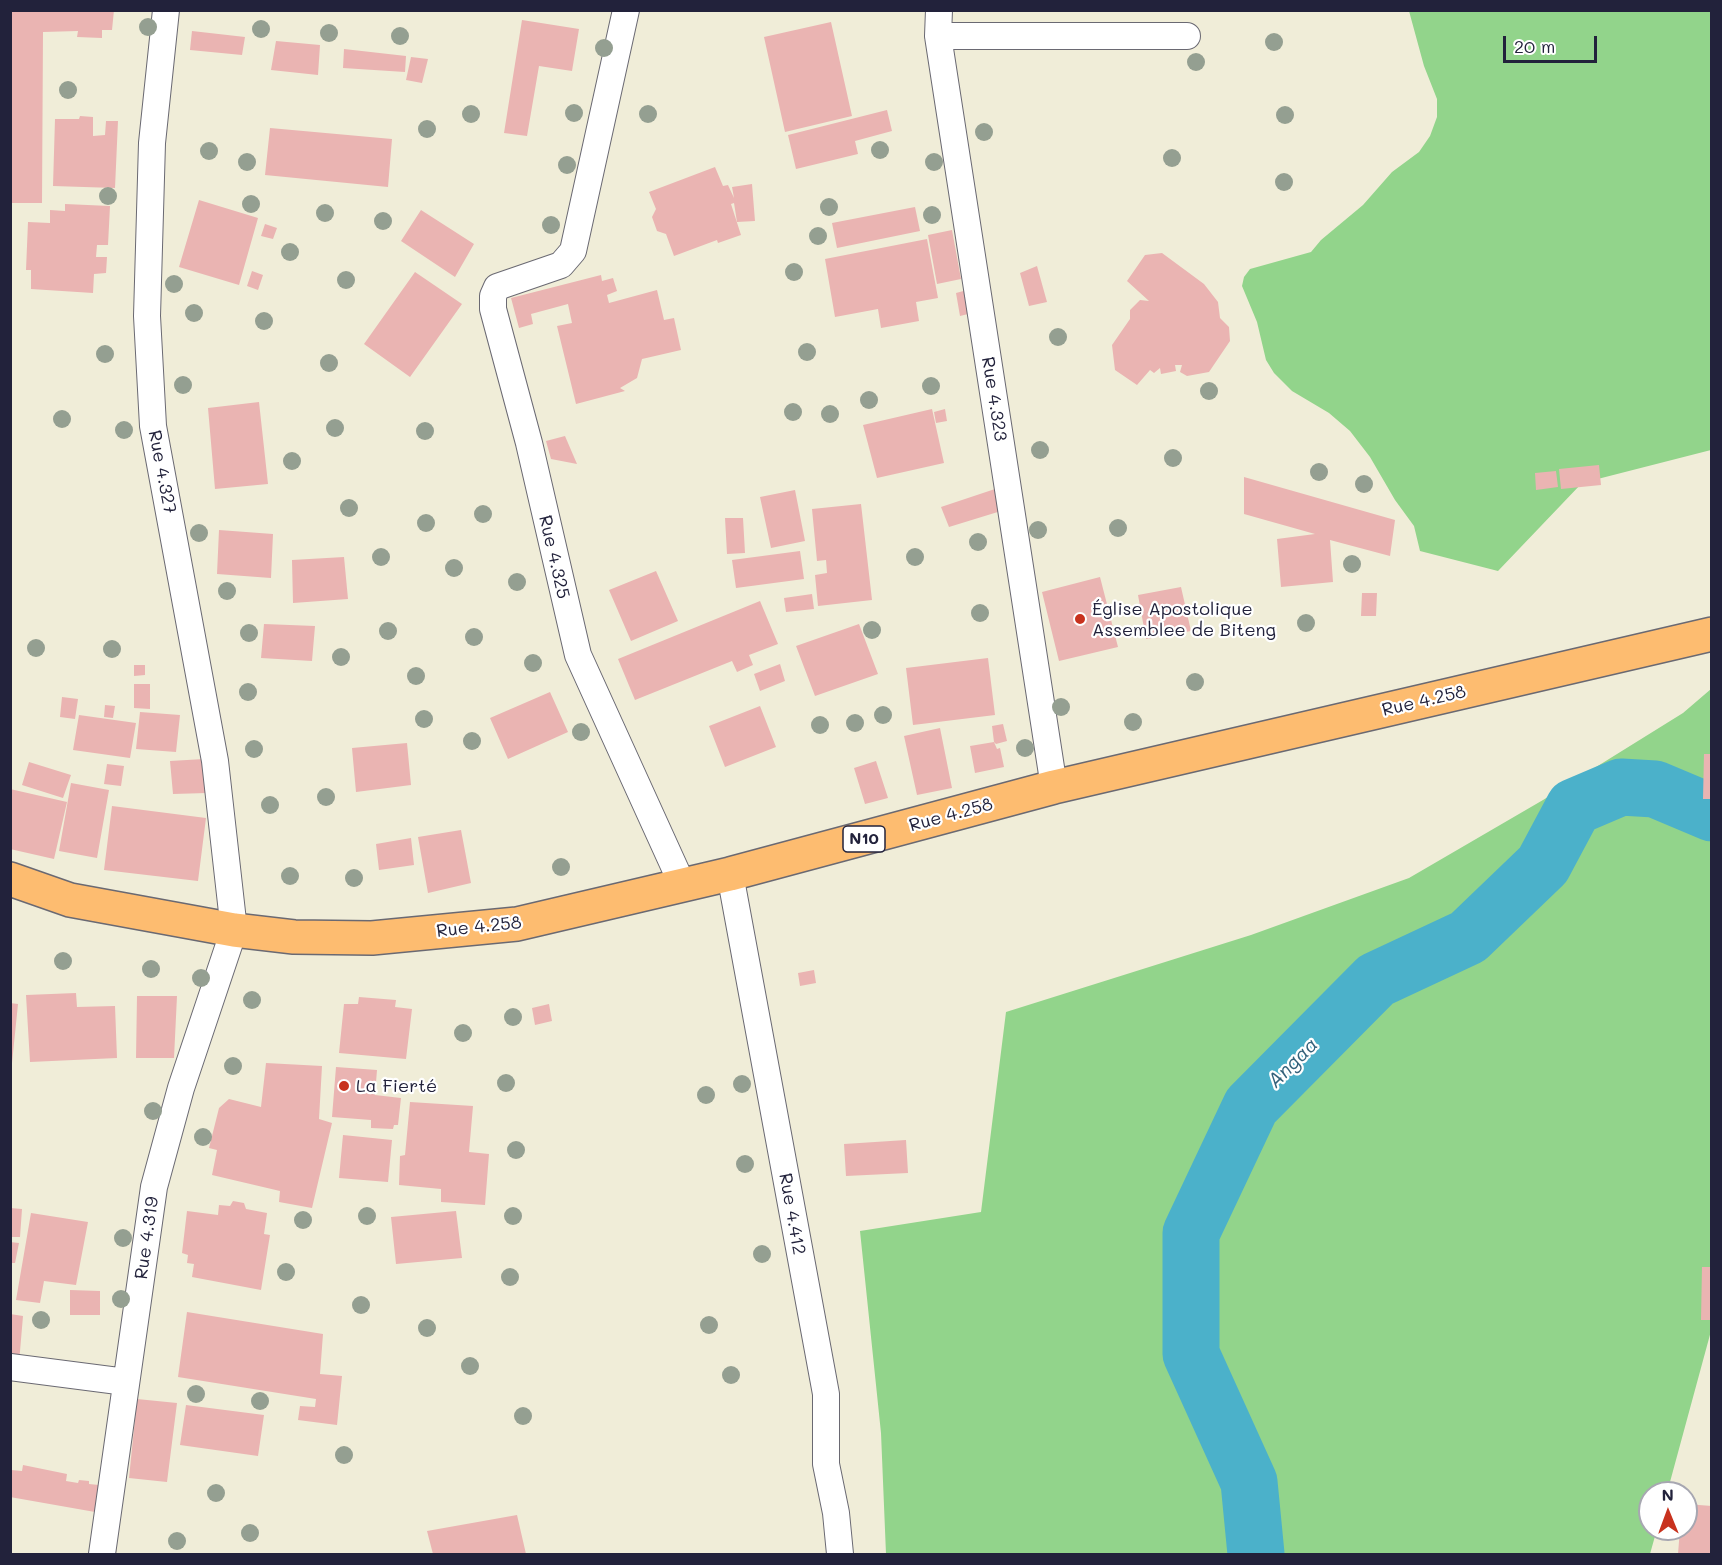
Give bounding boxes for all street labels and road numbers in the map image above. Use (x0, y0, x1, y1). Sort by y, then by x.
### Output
street label: Rue 4.323 (977, 355, 1011, 443)
street label: Rue 4.327 (143, 428, 181, 516)
street label: Rue 4.325 (534, 513, 574, 601)
street label: Rue 4.258 (1380, 681, 1468, 721)
street label: Rue 4.258 (907, 793, 995, 837)
road number: N10 (843, 826, 885, 852)
street label: Rue 4.258 (435, 912, 523, 942)
street label: Rue 4.412 (774, 1171, 810, 1257)
street label: Rue 4.319 (131, 1195, 163, 1281)

